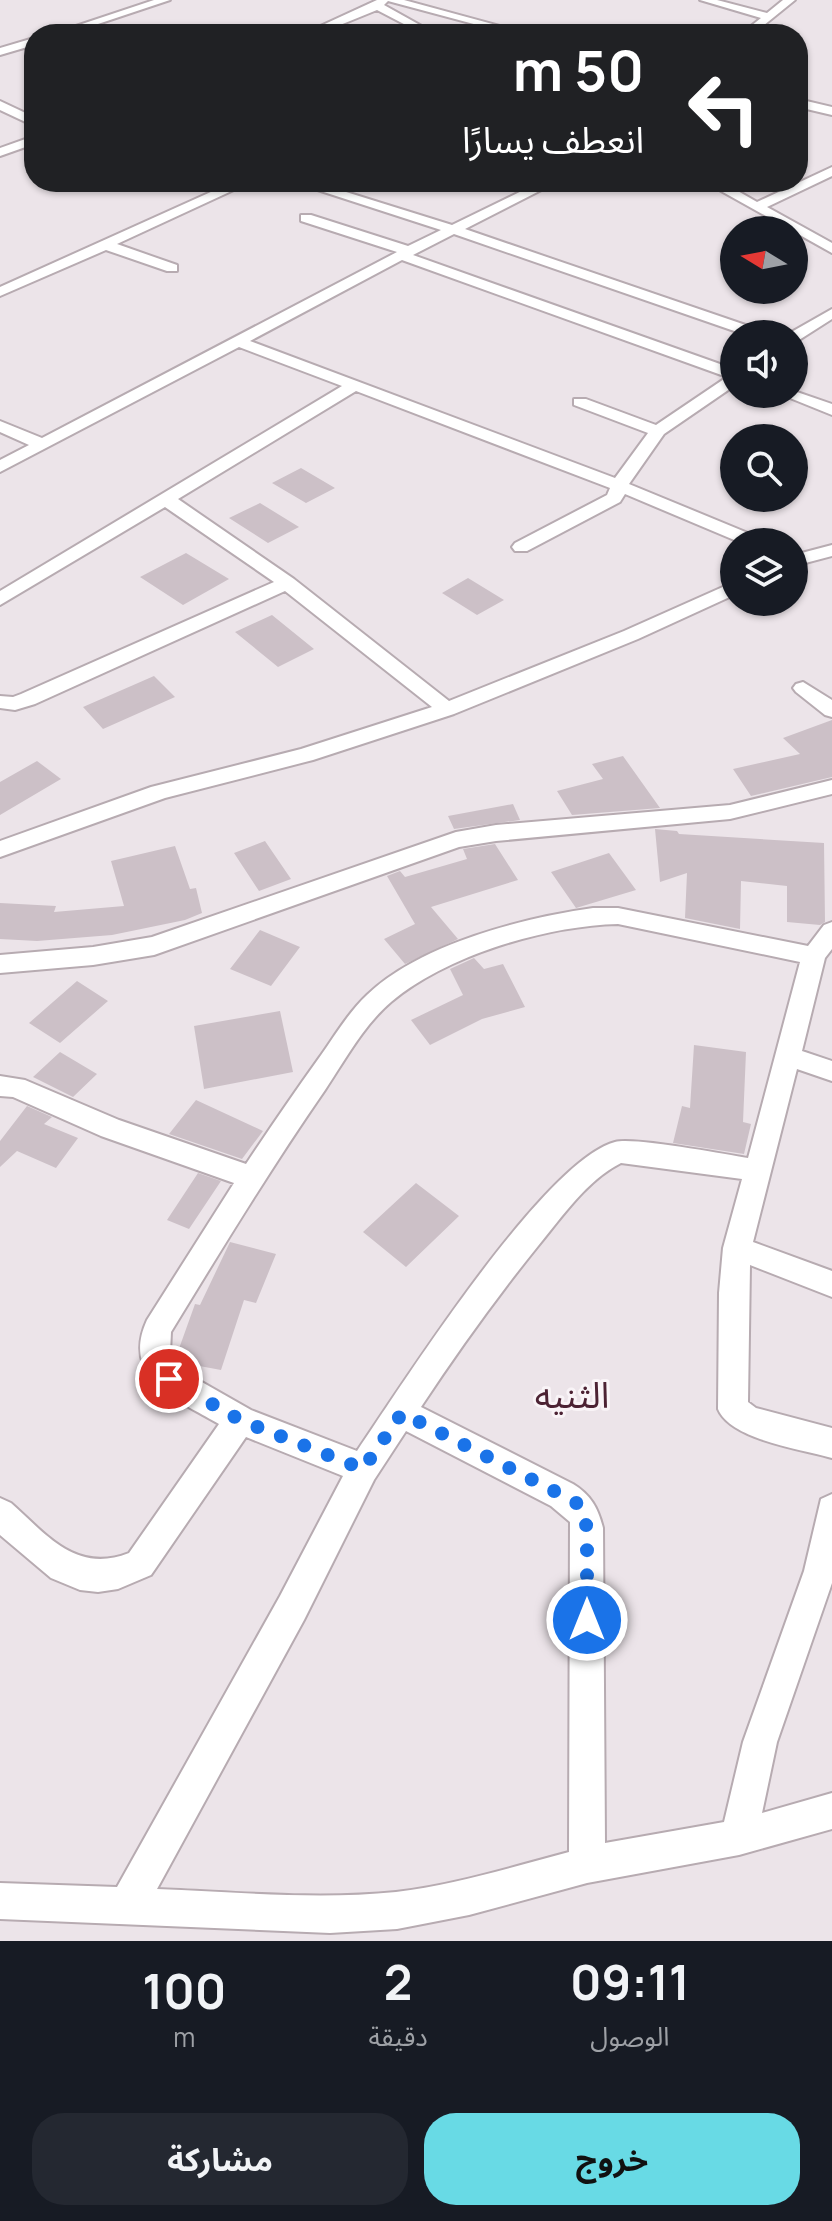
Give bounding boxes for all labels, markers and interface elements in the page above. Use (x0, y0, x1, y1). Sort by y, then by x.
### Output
text: 50 m (513, 31, 644, 108)
icon: left (672, 56, 776, 160)
text: انعطف يسارًا (462, 115, 644, 164)
north arrow (720, 216, 808, 304)
map controls (720, 216, 808, 616)
button: sound (720, 320, 808, 408)
button: search (720, 424, 808, 512)
button: layers (720, 528, 808, 616)
pin (135, 1345, 203, 1413)
icon: arrive (147, 1357, 191, 1401)
district label: الثنيه (535, 1370, 609, 1419)
position arrow (545, 1578, 629, 1662)
text: 2 (384, 1949, 412, 2014)
text: 09:11 (570, 1949, 690, 2014)
text: 100 (142, 1958, 226, 2023)
text: دقيقة (369, 2018, 428, 2054)
text: الوصول (590, 2018, 669, 2054)
text: m (173, 2019, 195, 2055)
button: مشاركة (32, 2113, 408, 2205)
button: خروج (424, 2113, 800, 2205)

